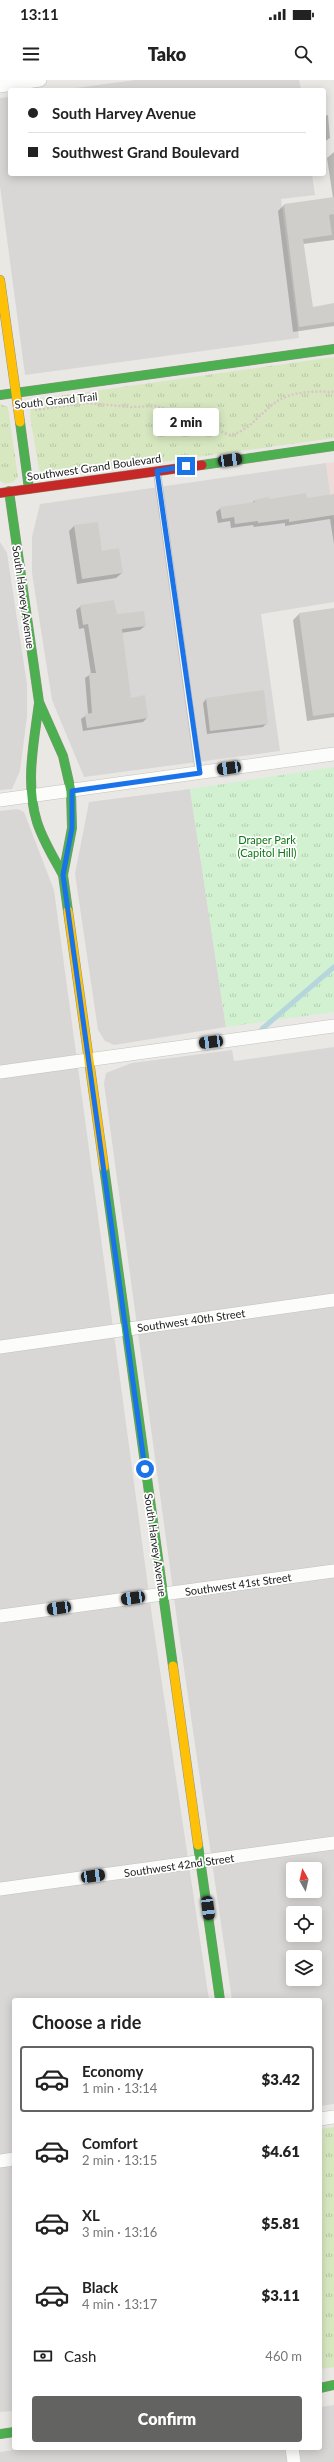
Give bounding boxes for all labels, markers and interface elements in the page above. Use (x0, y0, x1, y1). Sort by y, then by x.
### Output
text: 13:11 (20, 5, 59, 23)
icon: menu (20, 43, 42, 65)
text: Tako (148, 43, 186, 65)
icon: search (292, 43, 314, 65)
text: South Harvey Avenue (52, 104, 196, 122)
text: Southwest Grand Boulevard (52, 143, 239, 161)
street label: South Grand Trail (14, 389, 98, 411)
callout: 2 min (153, 408, 219, 436)
text: 2 min (170, 414, 202, 430)
street label: Southwest Grand Boulevard (26, 451, 162, 483)
car (217, 452, 243, 468)
route end (177, 457, 195, 475)
street label: South Harvey Avenue (10, 544, 38, 650)
car (216, 760, 242, 776)
park label: Draper Park (Capitol Hill) (238, 833, 297, 859)
car (198, 1035, 224, 1049)
street label: Southwest 40th Street (136, 1306, 246, 1334)
route start (136, 1460, 154, 1478)
street label: South Harvey Avenue (142, 1492, 170, 1598)
street label: Southwest 41st Street (184, 1570, 292, 1598)
car (120, 1590, 146, 1606)
car (46, 1600, 72, 1616)
street label: Southwest 42nd Street (123, 1851, 235, 1879)
north arrow (286, 1862, 322, 1898)
map controls (286, 1862, 322, 1986)
car (80, 1868, 106, 1884)
car (201, 1895, 215, 1921)
button: locate (286, 1906, 322, 1942)
button: layers (286, 1950, 322, 1986)
text: Choose a ride (32, 2011, 141, 2033)
icon: car (34, 2061, 70, 2097)
text: Economy (82, 2062, 143, 2080)
text: $3.42 (262, 2070, 300, 2088)
text: 1 min · 13:14 (82, 2080, 157, 2096)
icon: car (34, 2133, 70, 2169)
text: Comfort (82, 2134, 138, 2152)
text: $4.61 (262, 2142, 300, 2160)
text: 2 min · 13:15 (82, 2152, 157, 2168)
icon: car (34, 2205, 70, 2241)
text: XL (82, 2206, 100, 2224)
text: $5.81 (262, 2214, 300, 2232)
text: 3 min · 13:16 (82, 2224, 157, 2240)
icon: car (34, 2277, 70, 2313)
text: Black (82, 2278, 118, 2296)
text: $3.11 (262, 2286, 300, 2304)
text: 4 min · 13:17 (82, 2296, 157, 2312)
icon: cash (32, 2345, 54, 2367)
text: Cash (64, 2347, 96, 2365)
text: 460 m (265, 2348, 302, 2364)
button: Confirm (32, 2396, 302, 2442)

